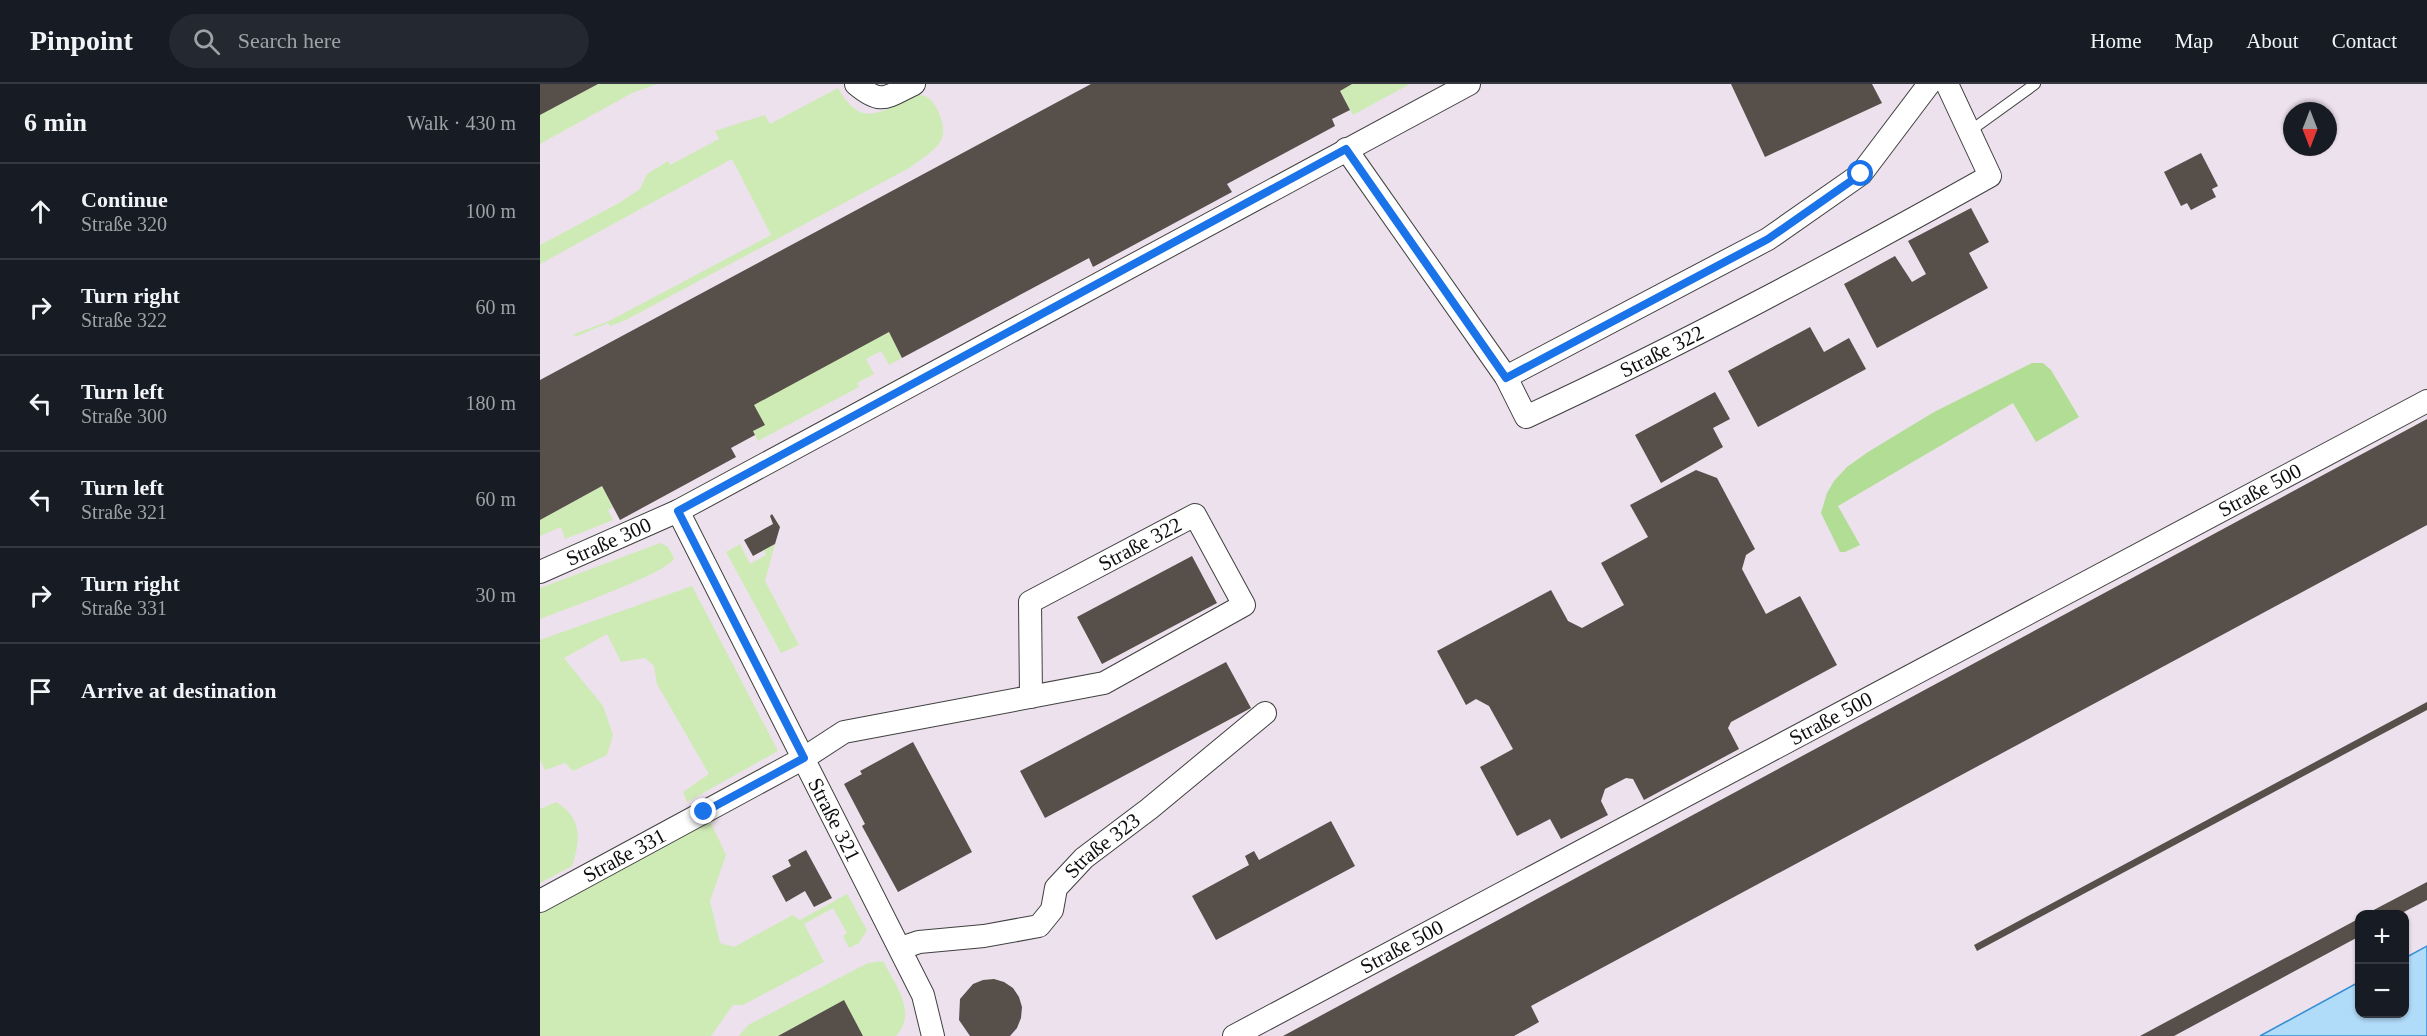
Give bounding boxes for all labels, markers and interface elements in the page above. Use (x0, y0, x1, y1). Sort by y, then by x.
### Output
search box (169, 14, 589, 68)
text: Pinpoint (30, 25, 133, 56)
icon: search (190, 25, 223, 58)
text: Search here (238, 28, 341, 53)
text: Home (2090, 29, 2142, 53)
text: Map (2175, 29, 2213, 53)
text: About (2246, 29, 2299, 53)
text: Contact (2332, 29, 2397, 53)
north arrow (2283, 102, 2337, 156)
text: 6 min (24, 108, 87, 137)
text: Walk · 430 m (407, 112, 516, 134)
route start (1847, 160, 1873, 186)
text: Continue (81, 187, 168, 212)
icon: ahead (24, 195, 57, 228)
text: 100 m (465, 200, 516, 222)
text: Straße 320 (81, 213, 167, 235)
text: Turn right (81, 283, 180, 308)
icon: right (24, 291, 57, 324)
text: 60 m (475, 296, 516, 318)
text: Straße 322 (81, 309, 167, 331)
street label: Straße 322 (1616, 320, 1708, 382)
text: Turn left (81, 379, 164, 404)
icon: left (24, 387, 57, 420)
text: 180 m (465, 392, 516, 414)
text: Straße 300 (81, 405, 167, 427)
street label: Straße 500 (2214, 458, 2305, 522)
text: Turn left (81, 475, 164, 500)
icon: left (24, 483, 57, 516)
text: 60 m (475, 488, 516, 510)
text: Straße 321 (81, 501, 167, 523)
street label: Straße 300 (562, 512, 655, 571)
street label: Straße 322 (1094, 512, 1186, 576)
text: Turn right (81, 571, 180, 596)
icon: right (24, 579, 57, 612)
text: 30 m (475, 584, 516, 606)
text: Straße 331 (81, 597, 167, 619)
icon: arrive (24, 675, 57, 708)
text: Arrive at destination (81, 678, 277, 703)
street label: Straße 500 (1785, 687, 1876, 750)
street label: Straße 321 (803, 774, 865, 865)
route end (690, 798, 716, 824)
street label: Straße 323 (1059, 808, 1145, 883)
street label: Straße 331 (579, 823, 670, 887)
map controls (2355, 910, 2409, 1018)
button: + (2355, 910, 2409, 964)
street label: Straße 500 (1356, 915, 1447, 979)
button: − (2355, 964, 2409, 1018)

